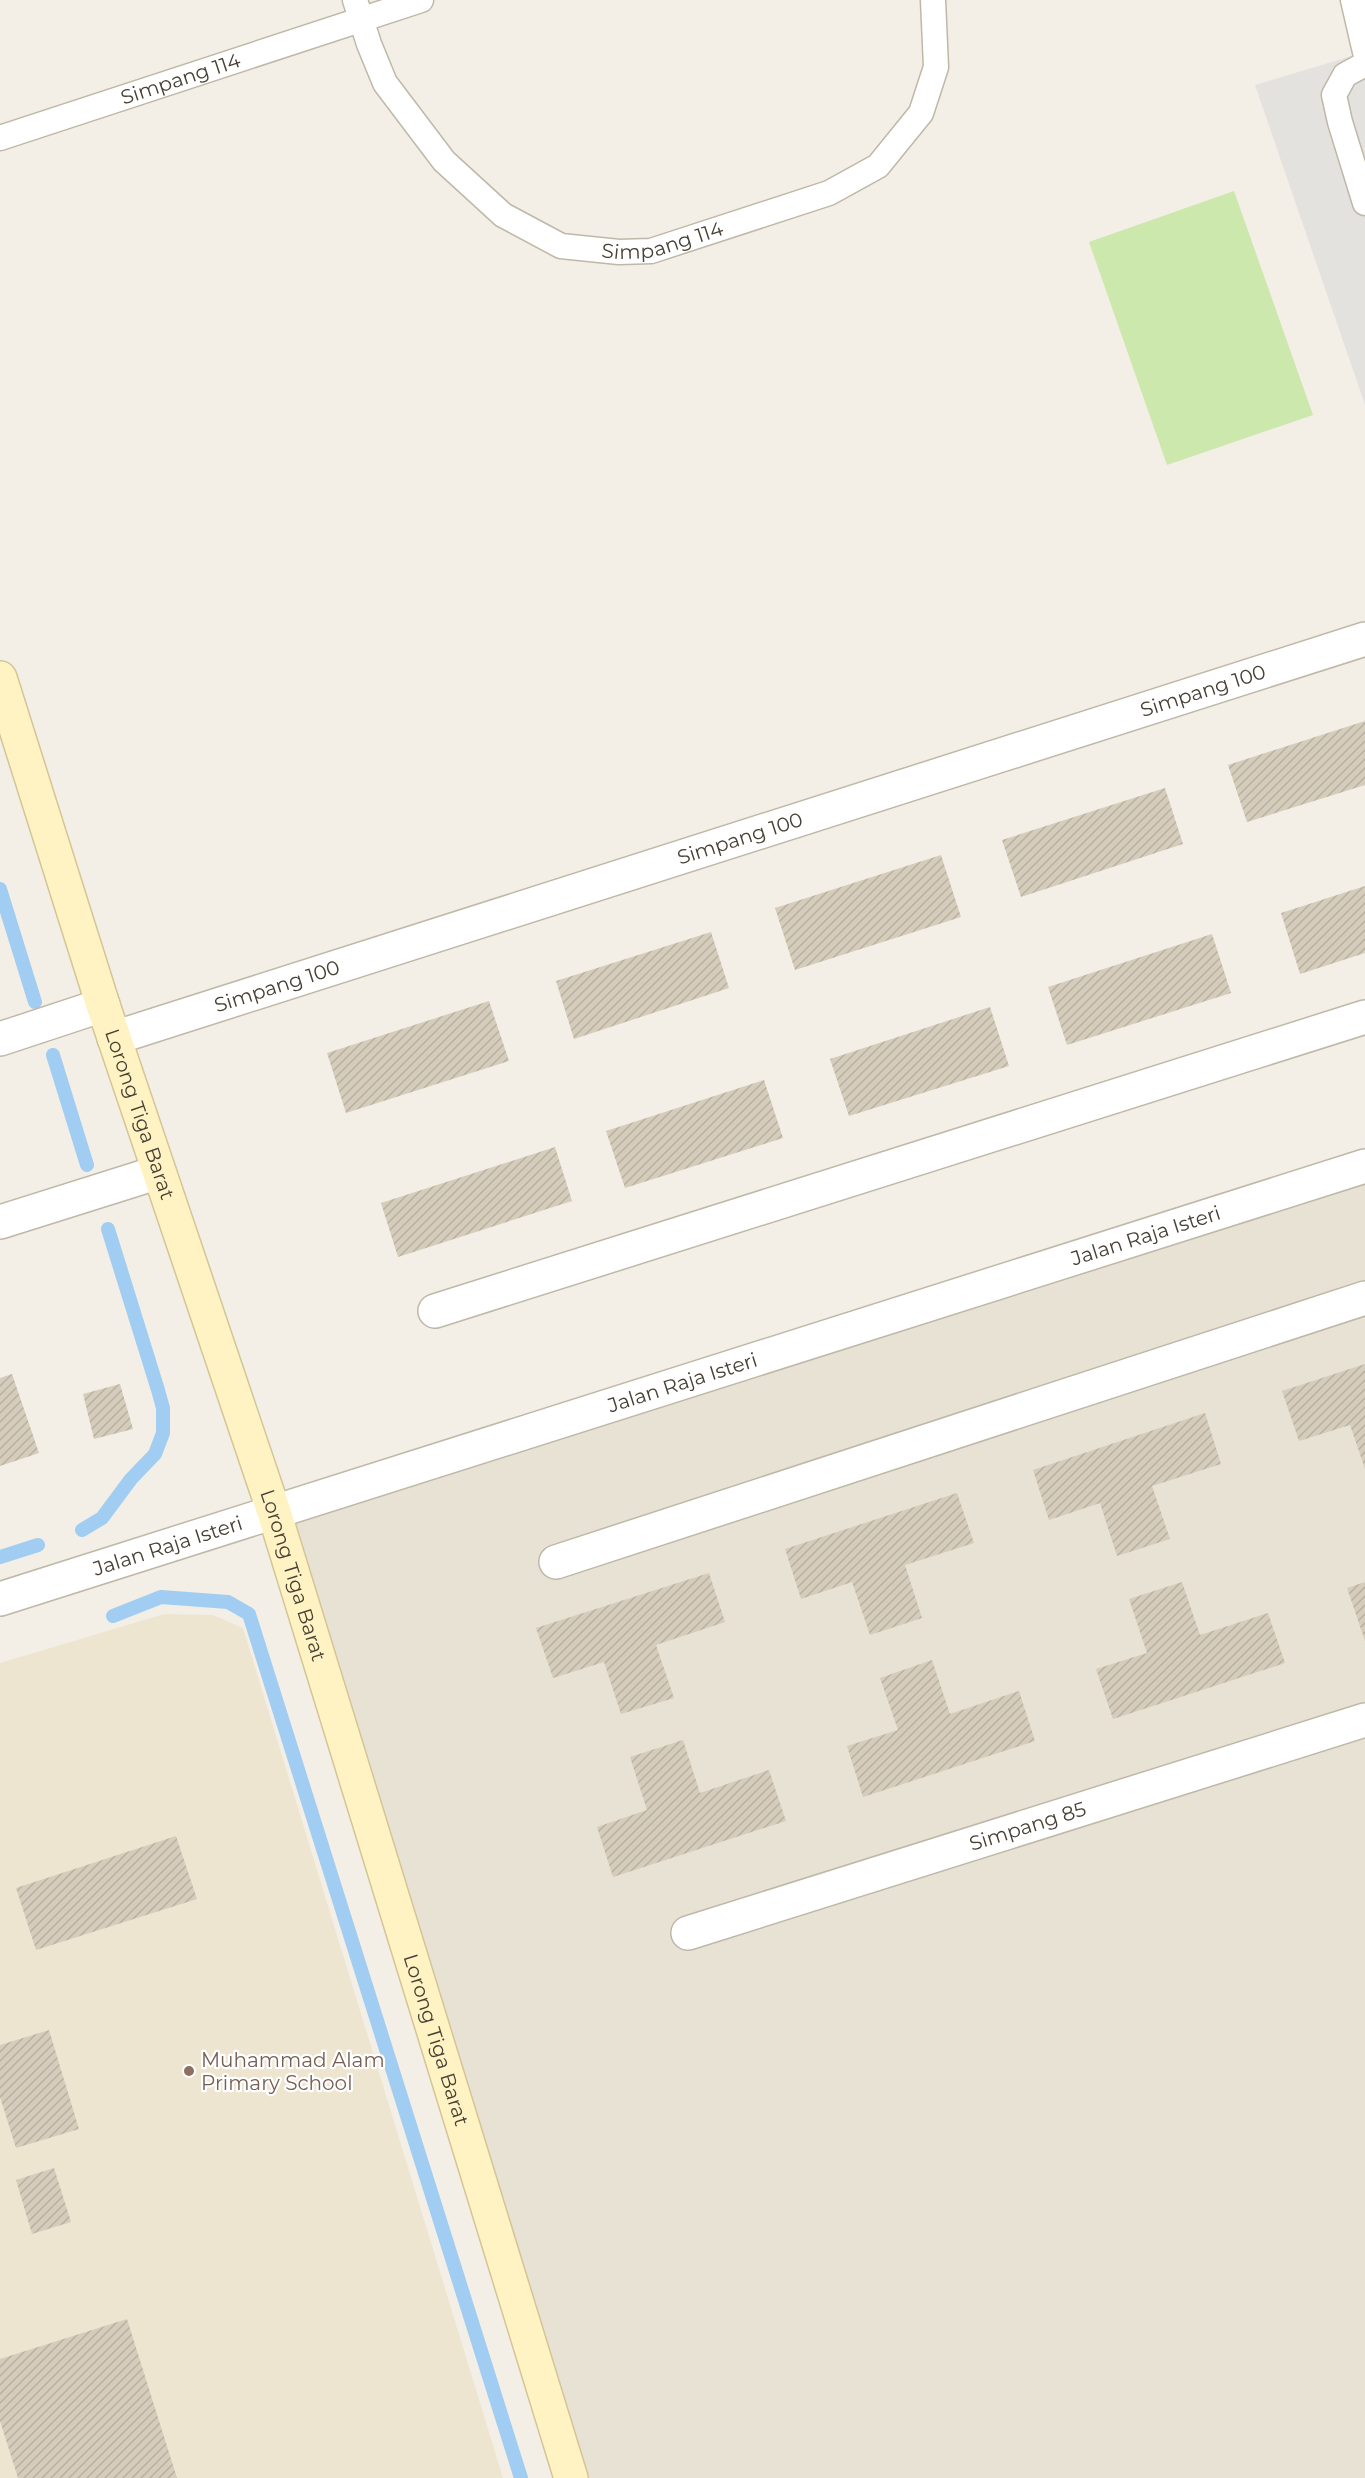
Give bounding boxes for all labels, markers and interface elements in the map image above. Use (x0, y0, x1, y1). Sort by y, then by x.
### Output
street label: Simpang 114 (118, 48, 243, 110)
street label: Simpang 114 (600, 216, 726, 264)
street label: Simpang 100 (1137, 659, 1269, 722)
street label: Simpang 100 (674, 807, 806, 870)
street label: Simpang 100 (211, 955, 343, 1017)
street label: Lorong Tiga Barat (100, 1026, 180, 1203)
street label: Jalan Raja Isteri (1067, 1201, 1223, 1271)
street label: Jalan Raja Isteri (604, 1348, 760, 1418)
street label: Lorong Tiga Barat (255, 1486, 331, 1664)
street label: Jalan Raja Isteri (89, 1511, 245, 1581)
street label: Simpang 85 (966, 1797, 1089, 1856)
street label: Lorong Tiga Barat (399, 1951, 474, 2129)
place label: Muhammad Alam Primary School (201, 2048, 385, 2095)
marker: Muhammad Alam Primary School (182, 2064, 196, 2078)

